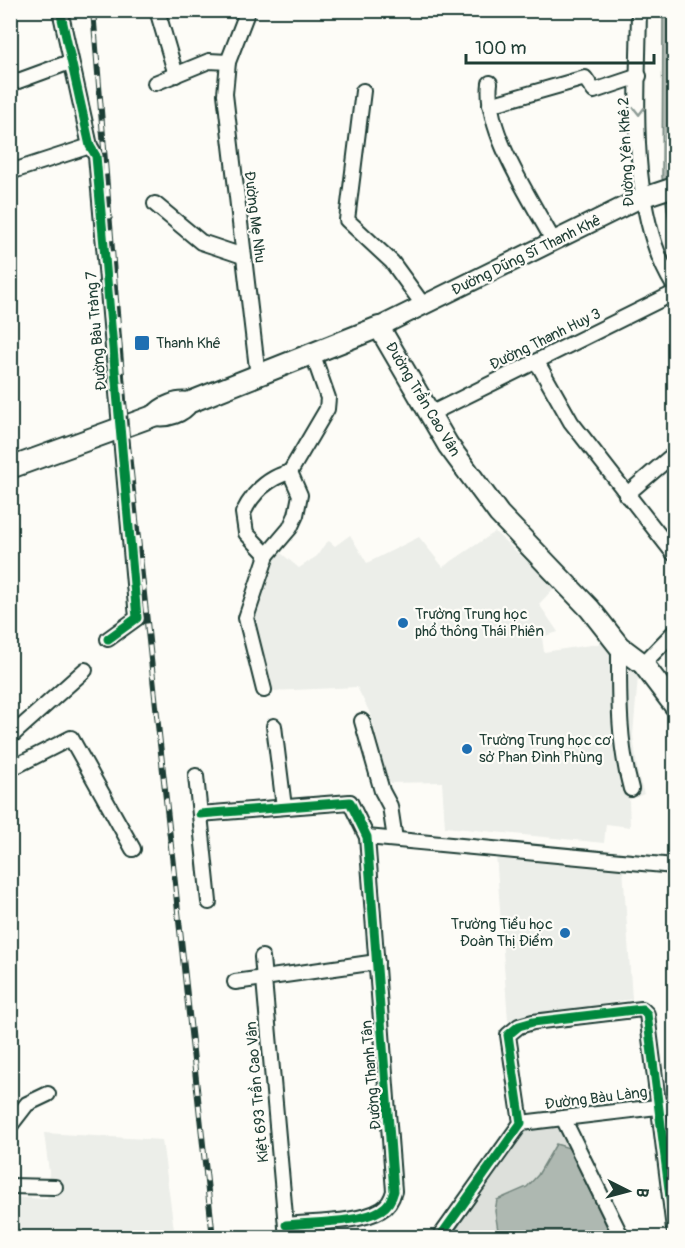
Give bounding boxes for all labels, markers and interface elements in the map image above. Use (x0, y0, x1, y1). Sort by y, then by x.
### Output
scale bar (466, 27, 654, 65)
text: 100 m (475, 37, 527, 60)
street label: Đường Yên Khê 2 (614, 97, 639, 207)
one-way arrow (633, 106, 645, 115)
street label: Đường Mẹ Nhu (239, 170, 270, 264)
street label: Đường Dũng Sĩ Thanh Khê (448, 211, 604, 300)
street label: Đường Bàu Trảng 7 (82, 270, 111, 392)
street label: Đường Thanh Huy 3 (487, 304, 604, 375)
marker: Thanh Khê (133, 334, 151, 352)
place label: Thanh Khê (156, 334, 221, 353)
street label: Đường Trần Cao Vân (381, 338, 465, 460)
place label: Trường Trung học phổ thông Thái Phiên (415, 605, 544, 641)
marker: Trường Trung học phổ thông Thái Phiên (396, 616, 410, 630)
place label: Trường Trung học cơ sở Phan Đình Phùng (479, 731, 611, 767)
marker: Trường Trung học cơ sở Phan Đình Phùng (460, 742, 474, 756)
place label: Trường Tiểu học Đoàn Thị Điểm (451, 915, 553, 951)
marker: Trường Tiểu học Đoàn Thị Điểm (558, 926, 572, 940)
street label: Đường Thanh Tân (357, 1019, 386, 1131)
street label: Kiệt 693 Trần Cao Vân (241, 1020, 273, 1164)
street label: Đường Bàu Làng (544, 1083, 648, 1114)
north arrow (598, 1161, 658, 1221)
text: B (632, 1187, 652, 1198)

